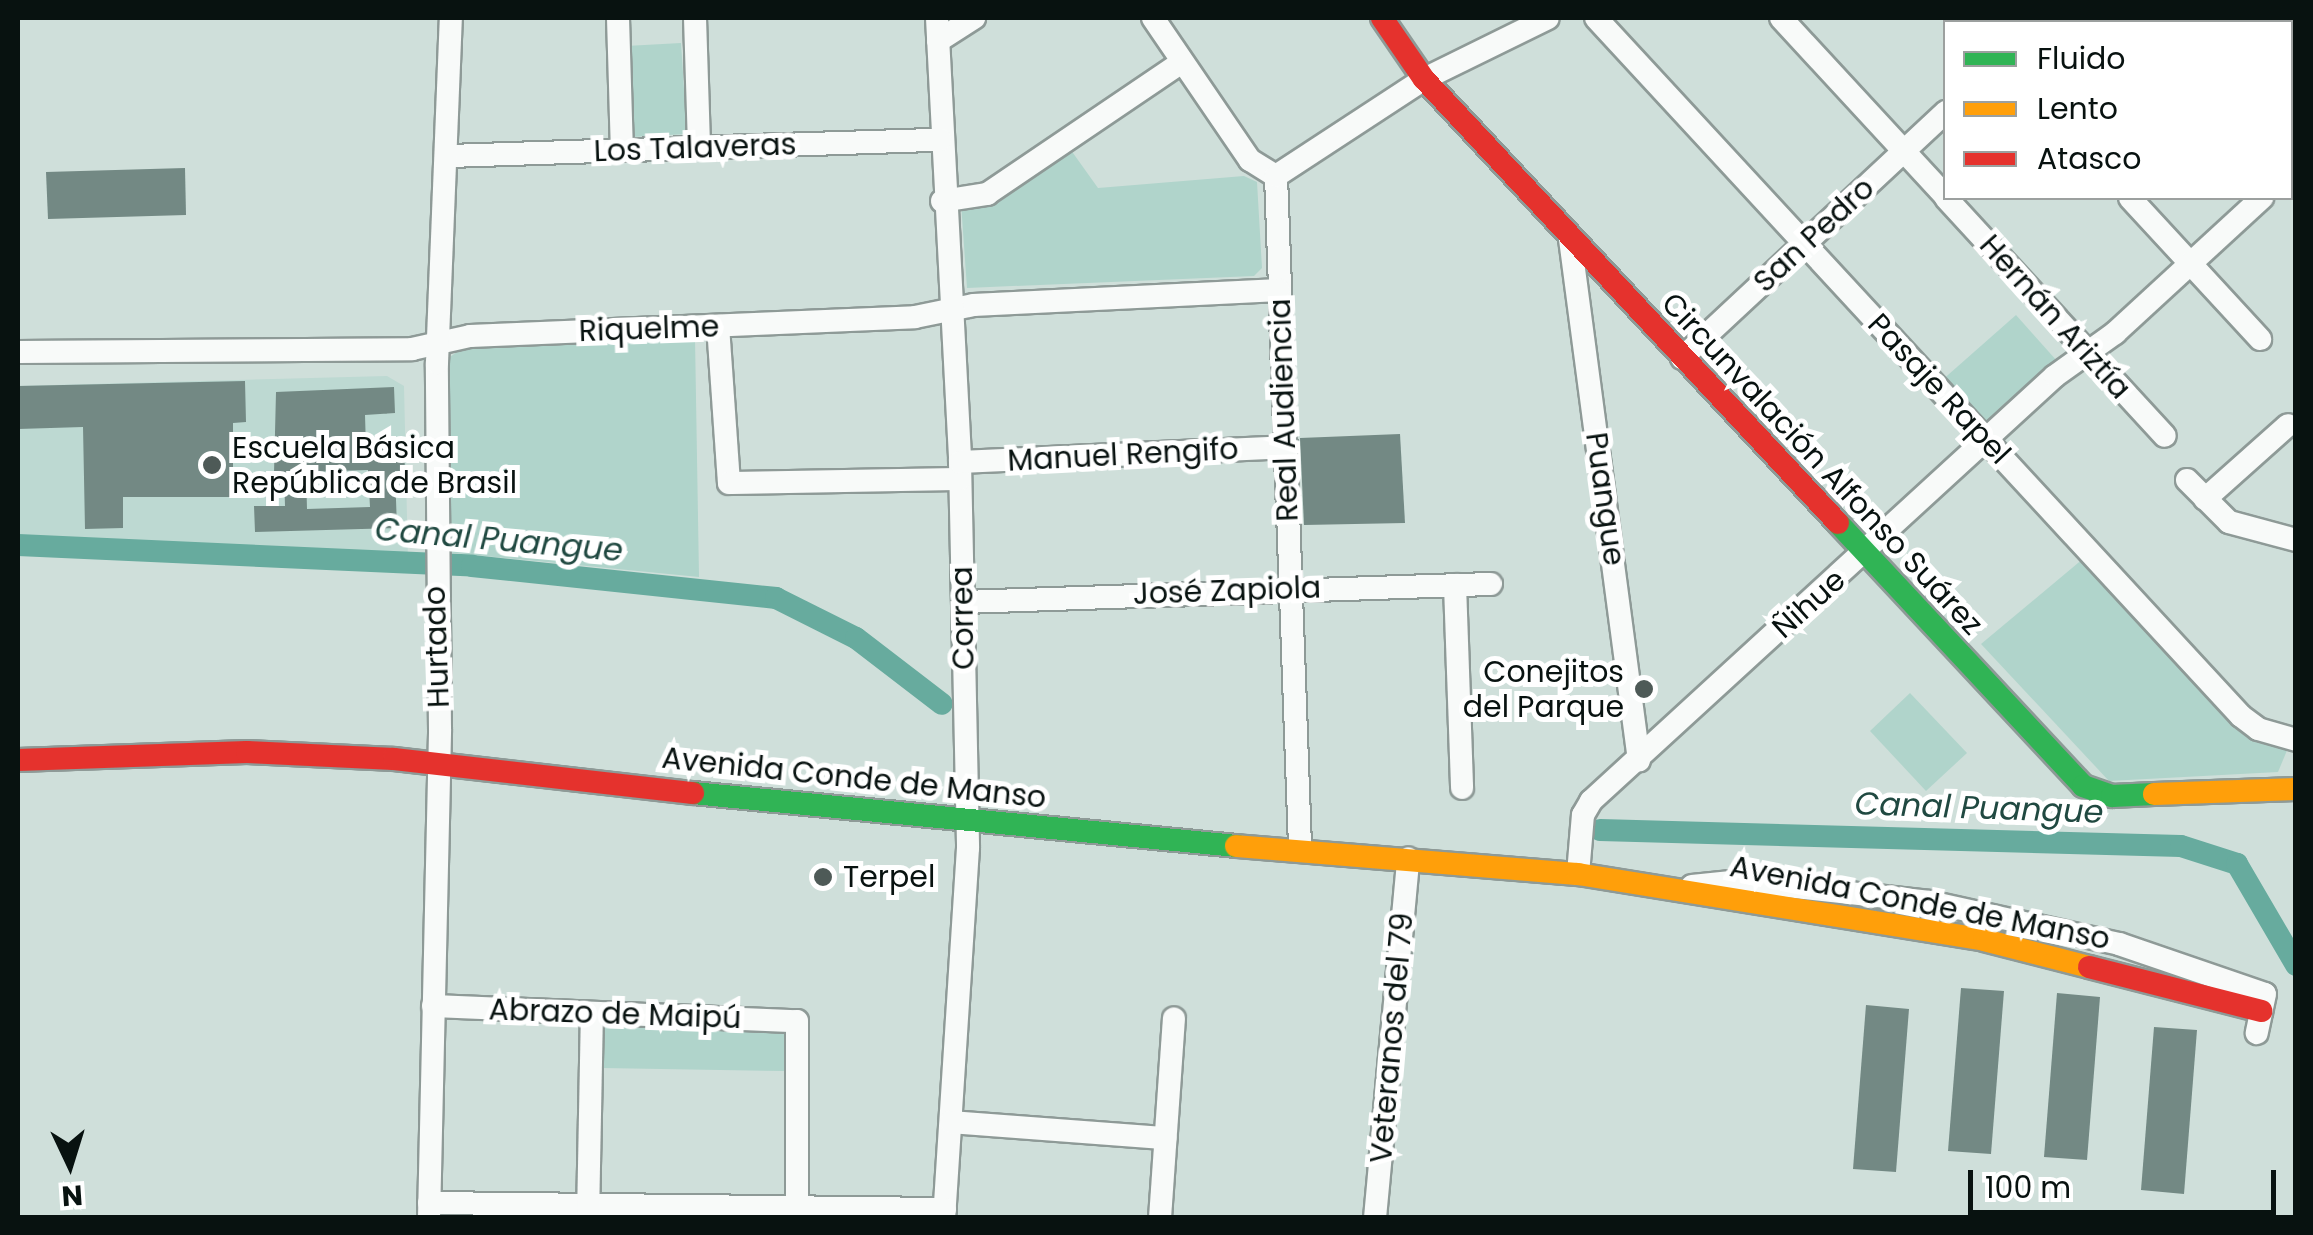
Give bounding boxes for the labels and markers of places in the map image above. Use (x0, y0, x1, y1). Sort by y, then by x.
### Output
place label: Escuela Básica República de Brasil (232, 430, 517, 500)
marker: Escuela Básica República de Brasil (201, 454, 223, 476)
place label: Conejitos del Parque (1463, 654, 1624, 724)
marker: Conejitos del Parque (1633, 678, 1655, 700)
place label: Terpel (843, 859, 935, 895)
marker: Terpel (812, 866, 834, 888)

